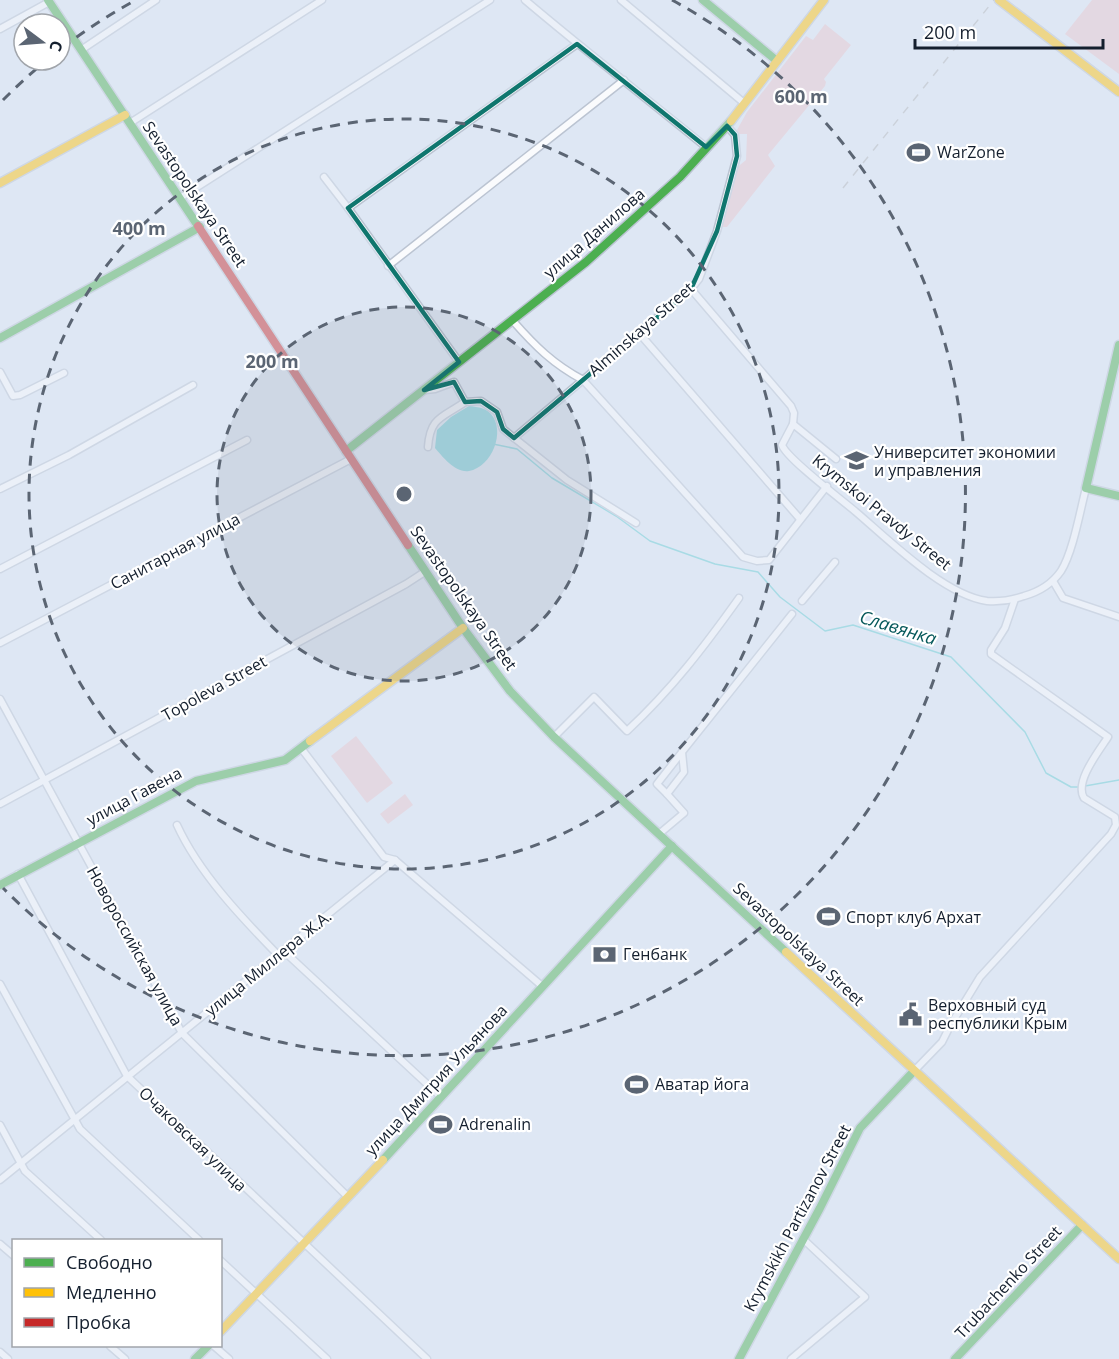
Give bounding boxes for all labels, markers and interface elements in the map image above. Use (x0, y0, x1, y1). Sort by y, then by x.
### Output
north arrow (12, 12, 72, 72)
scale bar (915, 12, 1102, 50)
text: 200 m (924, 20, 976, 44)
text: С (44, 38, 68, 54)
text: 600 m (774, 84, 828, 108)
street label: Sevastopolskaya Street (138, 117, 252, 272)
sports icon: WarZone (906, 139, 932, 165)
place label: WarZone (937, 141, 1005, 163)
street label: улица Данилова (539, 183, 649, 283)
text: 400 m (112, 216, 166, 240)
street label: Alminskaya Street (583, 277, 699, 381)
text: 200 m (245, 349, 299, 373)
place label: Университет экономии и управления (874, 441, 1056, 481)
school or university icon: Университет экономии и управления (843, 448, 869, 474)
street label: Krymskoi Pravdy Street (808, 449, 956, 575)
centre of rings (394, 484, 414, 504)
street label: Санитарная улица (106, 508, 244, 594)
street label: Sevastopolskaya Street (406, 521, 522, 675)
water label: Славянка (857, 604, 940, 650)
street label: Topoleva Street (158, 650, 271, 726)
street label: улица Гавена (83, 762, 185, 830)
street label: Новороссийская улица (82, 862, 188, 1030)
street label: Sevastopolskaya Street (729, 877, 870, 1011)
sports icon: Спорт клуб Архат (815, 904, 841, 930)
street label: улица Миллера Ж.А. (200, 905, 336, 1021)
place label: Спорт клуб Архат (846, 906, 981, 928)
bank icon: Генбанк (592, 941, 618, 967)
place label: Генбанк (623, 943, 688, 965)
place label: Верховный суд республики Крым (928, 994, 1067, 1034)
street label: улица Дмитрия Ульянова (360, 1000, 512, 1160)
public building icon: Верховный суд республики Крым (897, 1001, 923, 1027)
sports icon: Аватар йога (624, 1071, 650, 1097)
place label: Аватар йога (655, 1073, 749, 1095)
street label: Очаковская улица (134, 1082, 252, 1196)
sports icon: Adrenalin (428, 1111, 454, 1137)
place label: Adrenalin (459, 1113, 531, 1135)
street label: Krymskikh Partizanov Street (738, 1120, 856, 1315)
street label: Trubachenko Street (950, 1221, 1066, 1343)
legend (12, 1239, 222, 1347)
text: Свободно (66, 1250, 153, 1274)
text: Медленно (66, 1280, 157, 1304)
text: Пробка (66, 1310, 131, 1334)

